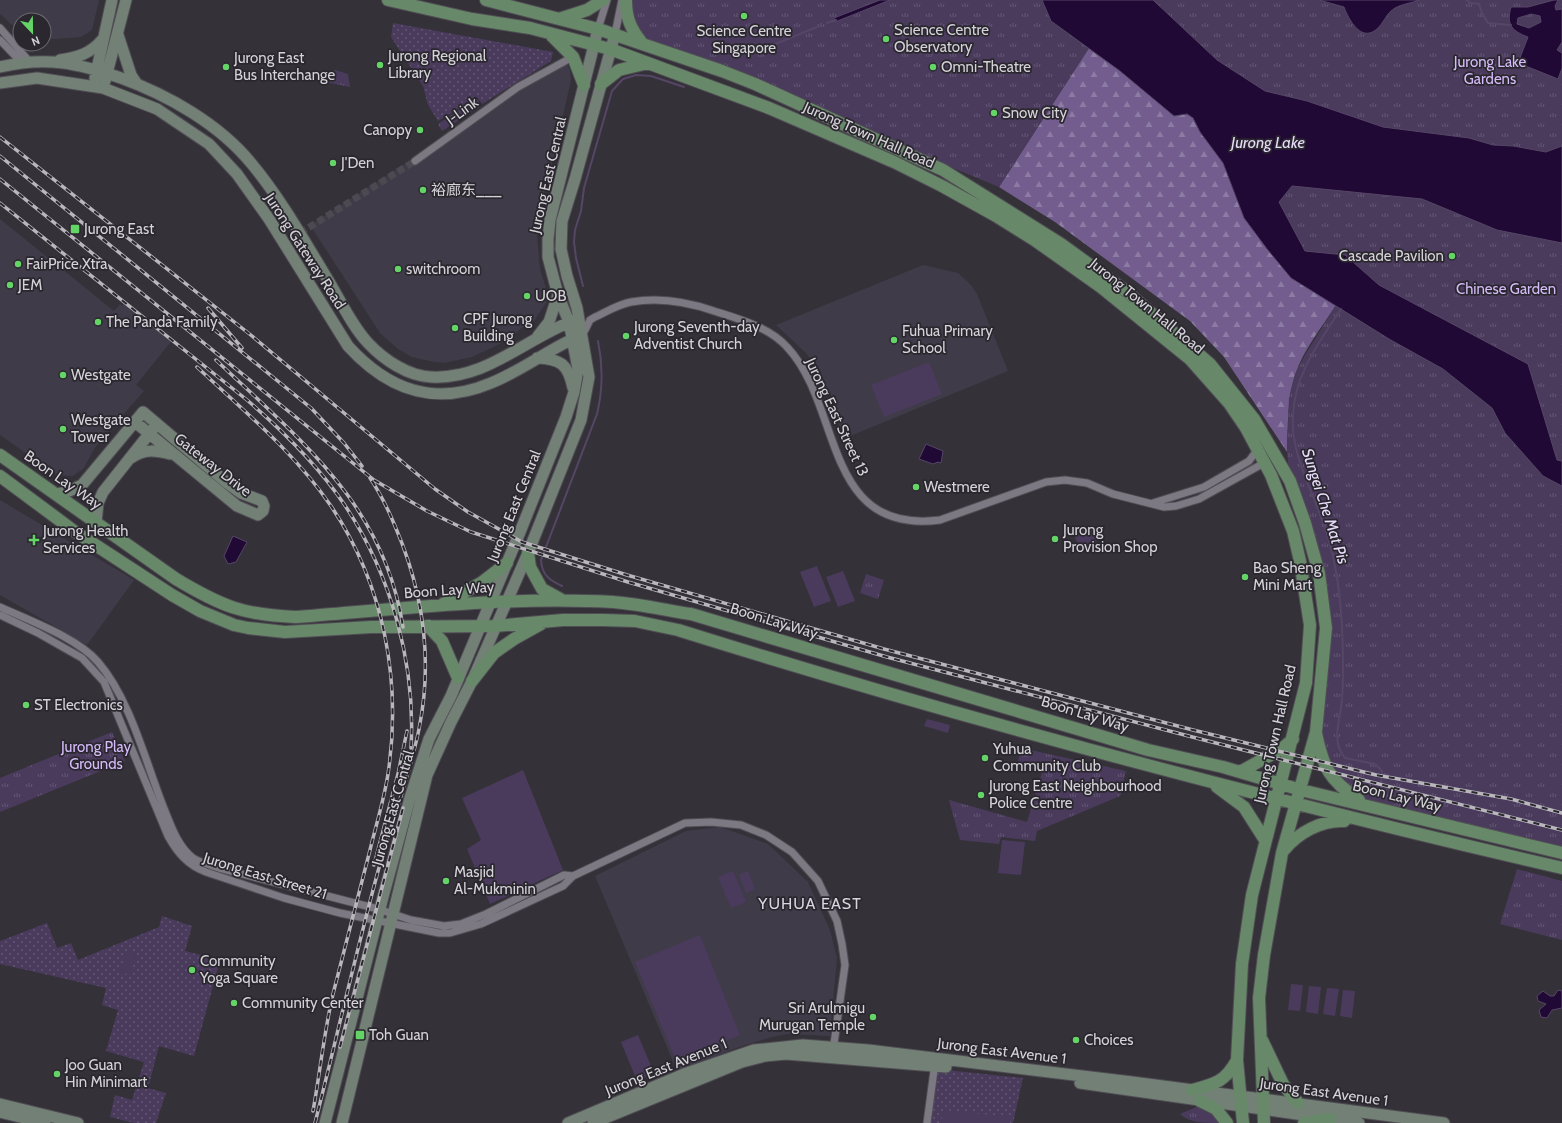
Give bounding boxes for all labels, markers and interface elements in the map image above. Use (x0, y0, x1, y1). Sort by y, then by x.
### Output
marker: Science Centre Singapore (739, 11, 749, 21)
north arrow (12, 12, 52, 52)
place label: Science Centre Observatory (894, 21, 989, 56)
place label: Science Centre Singapore (697, 22, 792, 57)
text: N (30, 33, 42, 49)
marker: Science Centre Observatory (881, 34, 891, 44)
place label: Jurong Regional Library (387, 47, 487, 82)
place label: Jurong East Bus Interchange (233, 49, 335, 84)
park label: Jurong Lake Gardens (1453, 53, 1526, 88)
place label: Omni-Theatre (941, 58, 1031, 76)
marker: Jurong Regional Library (375, 60, 385, 70)
marker: Jurong East Bus Interchange (221, 62, 231, 72)
marker: Omni-Theatre (928, 62, 938, 72)
street label: J-Link (441, 93, 482, 129)
street label: Jurong Town Hall Road (800, 98, 937, 172)
place label: Snow City (1002, 104, 1067, 122)
marker: Snow City (989, 108, 999, 118)
street label: Jurong East Central (526, 115, 570, 236)
place label: Canopy (363, 121, 412, 139)
marker: Canopy (415, 125, 425, 135)
water label: Jurong Lake (1229, 133, 1305, 152)
place label: J'Den (340, 154, 374, 172)
marker: J'Den (328, 158, 338, 168)
place label: 裕廊东___ (431, 181, 502, 199)
marker: 裕廊东___ (418, 185, 428, 195)
street label: Jurong Gateway Road (260, 189, 349, 312)
place label: Jurong East (83, 220, 154, 238)
marker: Jurong East (69, 223, 81, 235)
place label: Cascade Pavilion (1339, 247, 1444, 265)
marker: Cascade Pavilion (1447, 251, 1457, 261)
street label: Jurong Town Hall Road (1085, 254, 1208, 358)
place label: FairPrice Xtra (26, 255, 108, 273)
marker: FairPrice Xtra (13, 259, 23, 269)
place label: switchroom (406, 260, 480, 278)
marker: switchroom (393, 264, 403, 274)
place label: JEM (17, 276, 42, 294)
marker: JEM (5, 280, 15, 290)
park label: Chinese Garden (1456, 280, 1556, 298)
place label: UOB (535, 287, 566, 305)
marker: UOB (522, 291, 532, 301)
place label: CPF Jurong Building (463, 310, 533, 345)
place label: The Panda Family (106, 313, 218, 331)
marker: The Panda Family (93, 317, 103, 327)
place label: Jurong Seventh-day Adventist Church (633, 318, 760, 353)
place label: Fuhua Primary School (902, 322, 993, 357)
marker: CPF Jurong Building (450, 323, 460, 333)
marker: Jurong Seventh-day Adventist Church (621, 331, 631, 341)
marker: Fuhua Primary School (889, 335, 899, 345)
street label: Jurong East Street 13 (801, 354, 872, 479)
place label: Westgate (71, 366, 131, 384)
marker: Westgate (58, 370, 68, 380)
place label: Westgate Tower (71, 411, 131, 446)
marker: Westgate Tower (58, 424, 68, 434)
street label: Gateway Drive (171, 430, 255, 501)
water label: Sungei Che Mat Pis (1298, 446, 1353, 566)
street label: Boon Lay Way (21, 447, 106, 514)
street label: Jurong East Central (483, 447, 545, 566)
place label: Westmere (924, 478, 990, 496)
marker: Westmere (911, 482, 921, 492)
place label: Jurong Provision Shop (1062, 521, 1157, 556)
place label: Jurong Health Services (42, 522, 128, 557)
marker: Jurong Health Services (28, 534, 40, 546)
marker: Jurong Provision Shop (1050, 534, 1060, 544)
place label: Bao Sheng Mini Mart (1253, 559, 1322, 594)
marker: Bao Sheng Mini Mart (1240, 572, 1250, 582)
street label: Boon Lay Way (403, 578, 495, 602)
street label: Boon Lay Way (728, 599, 820, 643)
street label: Jurong Town Hall Road (1250, 663, 1300, 806)
street label: Boon Lay Way (1039, 692, 1131, 736)
place label: ST Electronics (34, 696, 123, 714)
marker: ST Electronics (21, 700, 31, 710)
park label: Jurong Play Grounds (60, 738, 131, 773)
place label: Yuhua Community Club (992, 740, 1101, 775)
street label: Jurong East Central (368, 748, 418, 869)
marker: Yuhua Community Club (980, 753, 990, 763)
street label: Boon Lay Way (1351, 776, 1444, 816)
place label: Jurong East Neighbourhood Police Centre (988, 777, 1162, 812)
marker: Jurong East Neighbourhood Police Centre (976, 790, 986, 800)
street label: Jurong East Street 21 (200, 848, 329, 903)
place label: Masjid Al-Mukminin (454, 863, 536, 898)
marker: Masjid Al-Mukminin (441, 876, 451, 886)
district label: YUHUA EAST (757, 894, 862, 913)
place label: Community Yoga Square (199, 952, 278, 987)
marker: Community Yoga Square (187, 965, 197, 975)
place label: Community Center (242, 994, 364, 1012)
marker: Community Center (229, 998, 239, 1008)
place label: Sri Arulmigu Murugan Temple (759, 999, 865, 1034)
marker: Sri Arulmigu Murugan Temple (868, 1012, 878, 1022)
place label: Toh Guan (369, 1026, 429, 1044)
marker: Toh Guan (354, 1029, 366, 1041)
place label: Choices (1084, 1031, 1133, 1049)
street label: Jurong East Avenue 1 (602, 1034, 729, 1100)
street label: Jurong East Avenue 1 (936, 1034, 1067, 1068)
marker: Choices (1071, 1035, 1081, 1045)
place label: Joo Guan Hin Minimart (64, 1056, 147, 1091)
marker: Joo Guan Hin Minimart (52, 1069, 62, 1079)
street label: Jurong East Avenue 1 (1258, 1074, 1389, 1110)

